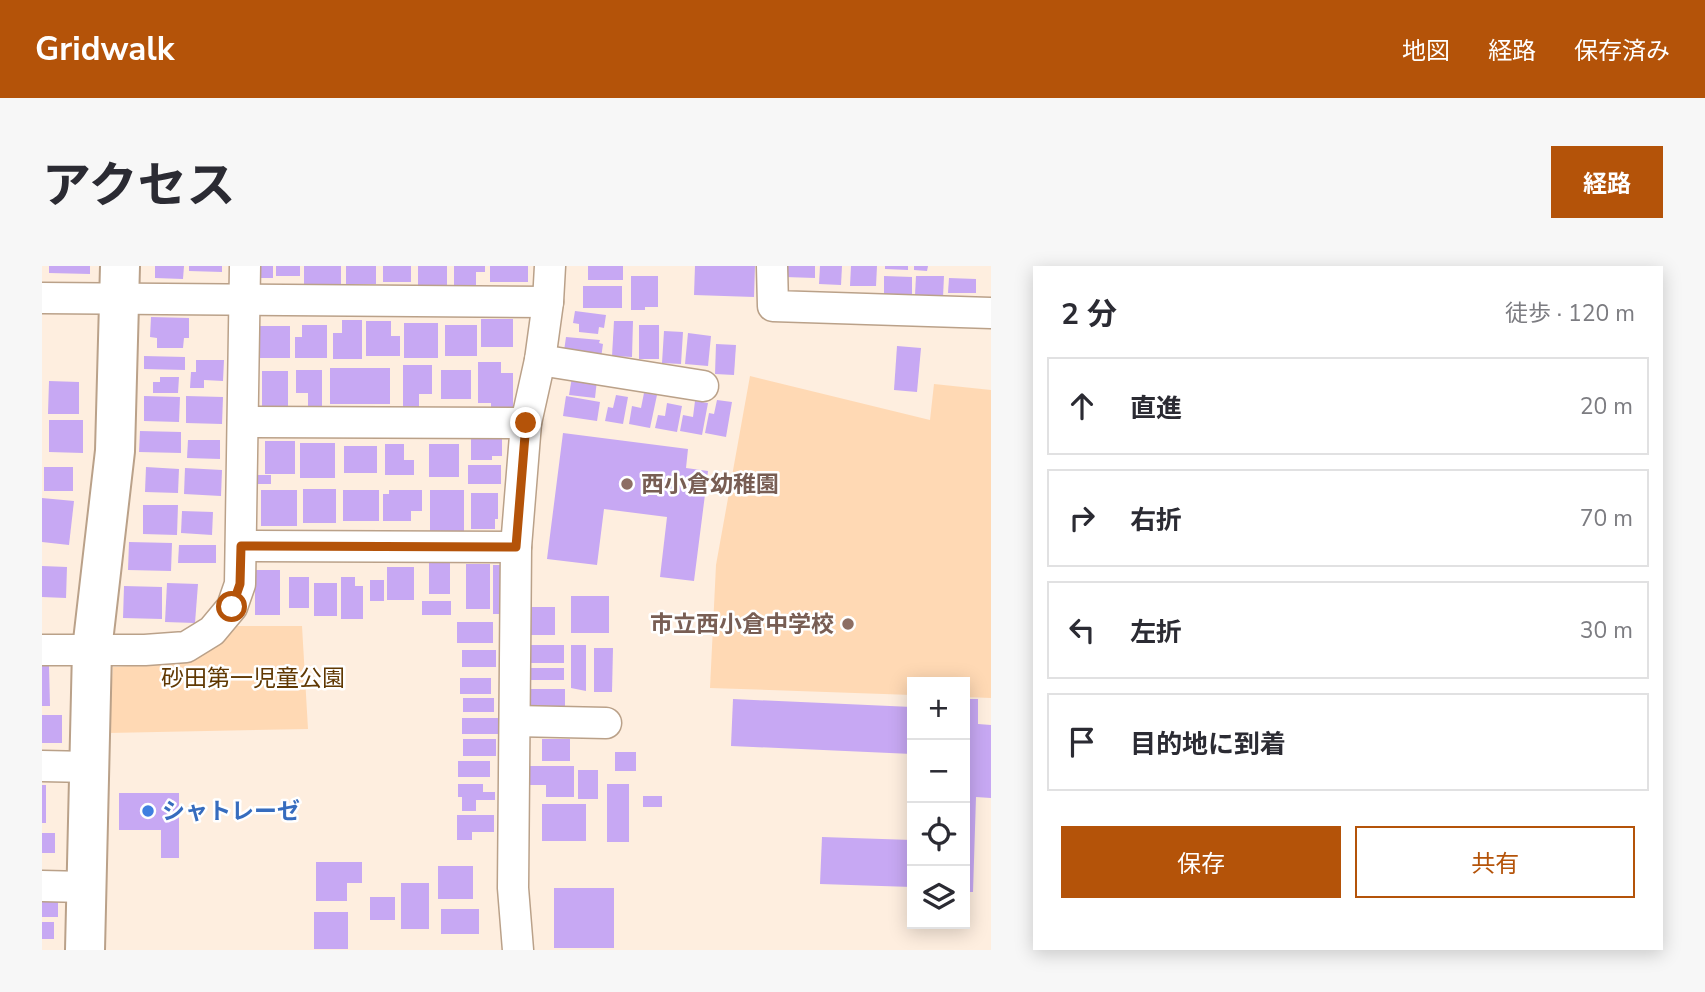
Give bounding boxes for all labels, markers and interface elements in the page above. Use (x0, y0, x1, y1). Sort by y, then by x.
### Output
text: Gridwalk (35, 27, 175, 72)
text: 地図 (1402, 35, 1450, 67)
text: 経路 (1488, 35, 1536, 67)
text: 保存済み (1574, 35, 1670, 67)
button: 経路 (1551, 146, 1663, 218)
text: アクセス (42, 152, 236, 219)
text: 2 分 (1061, 294, 1117, 335)
text: 徒歩 · 120 m (1505, 298, 1635, 329)
icon: ahead (1063, 387, 1101, 425)
text: 直進 (1130, 391, 1182, 426)
text: 20 m (1580, 391, 1633, 422)
route end (510, 407, 541, 438)
place label: 西小倉幼稚園 (641, 469, 779, 500)
marker: 西小倉幼稚園 (619, 476, 635, 492)
icon: right (1063, 499, 1101, 537)
text: 右折 (1130, 503, 1182, 538)
text: 70 m (1580, 503, 1633, 534)
route start (216, 591, 247, 622)
place label: 市立西小倉中学校 (650, 609, 834, 640)
icon: left (1063, 611, 1101, 649)
text: 左折 (1130, 615, 1182, 650)
text: 30 m (1580, 615, 1633, 646)
marker: 市立西小倉中学校 (840, 616, 856, 632)
park label: 砂田第一児童公園 (161, 663, 345, 694)
map controls (907, 677, 970, 929)
button: + (907, 677, 970, 740)
icon: arrive (1063, 723, 1101, 761)
text: 目的地に到着 (1130, 727, 1286, 762)
button: − (907, 740, 970, 803)
place label: シャトレーゼ (162, 796, 300, 827)
marker: シャトレーゼ (140, 803, 156, 819)
button: locate (907, 803, 970, 866)
button: 保存 (1061, 826, 1341, 898)
button: 共有 (1355, 826, 1635, 898)
button: layers (907, 866, 970, 929)

